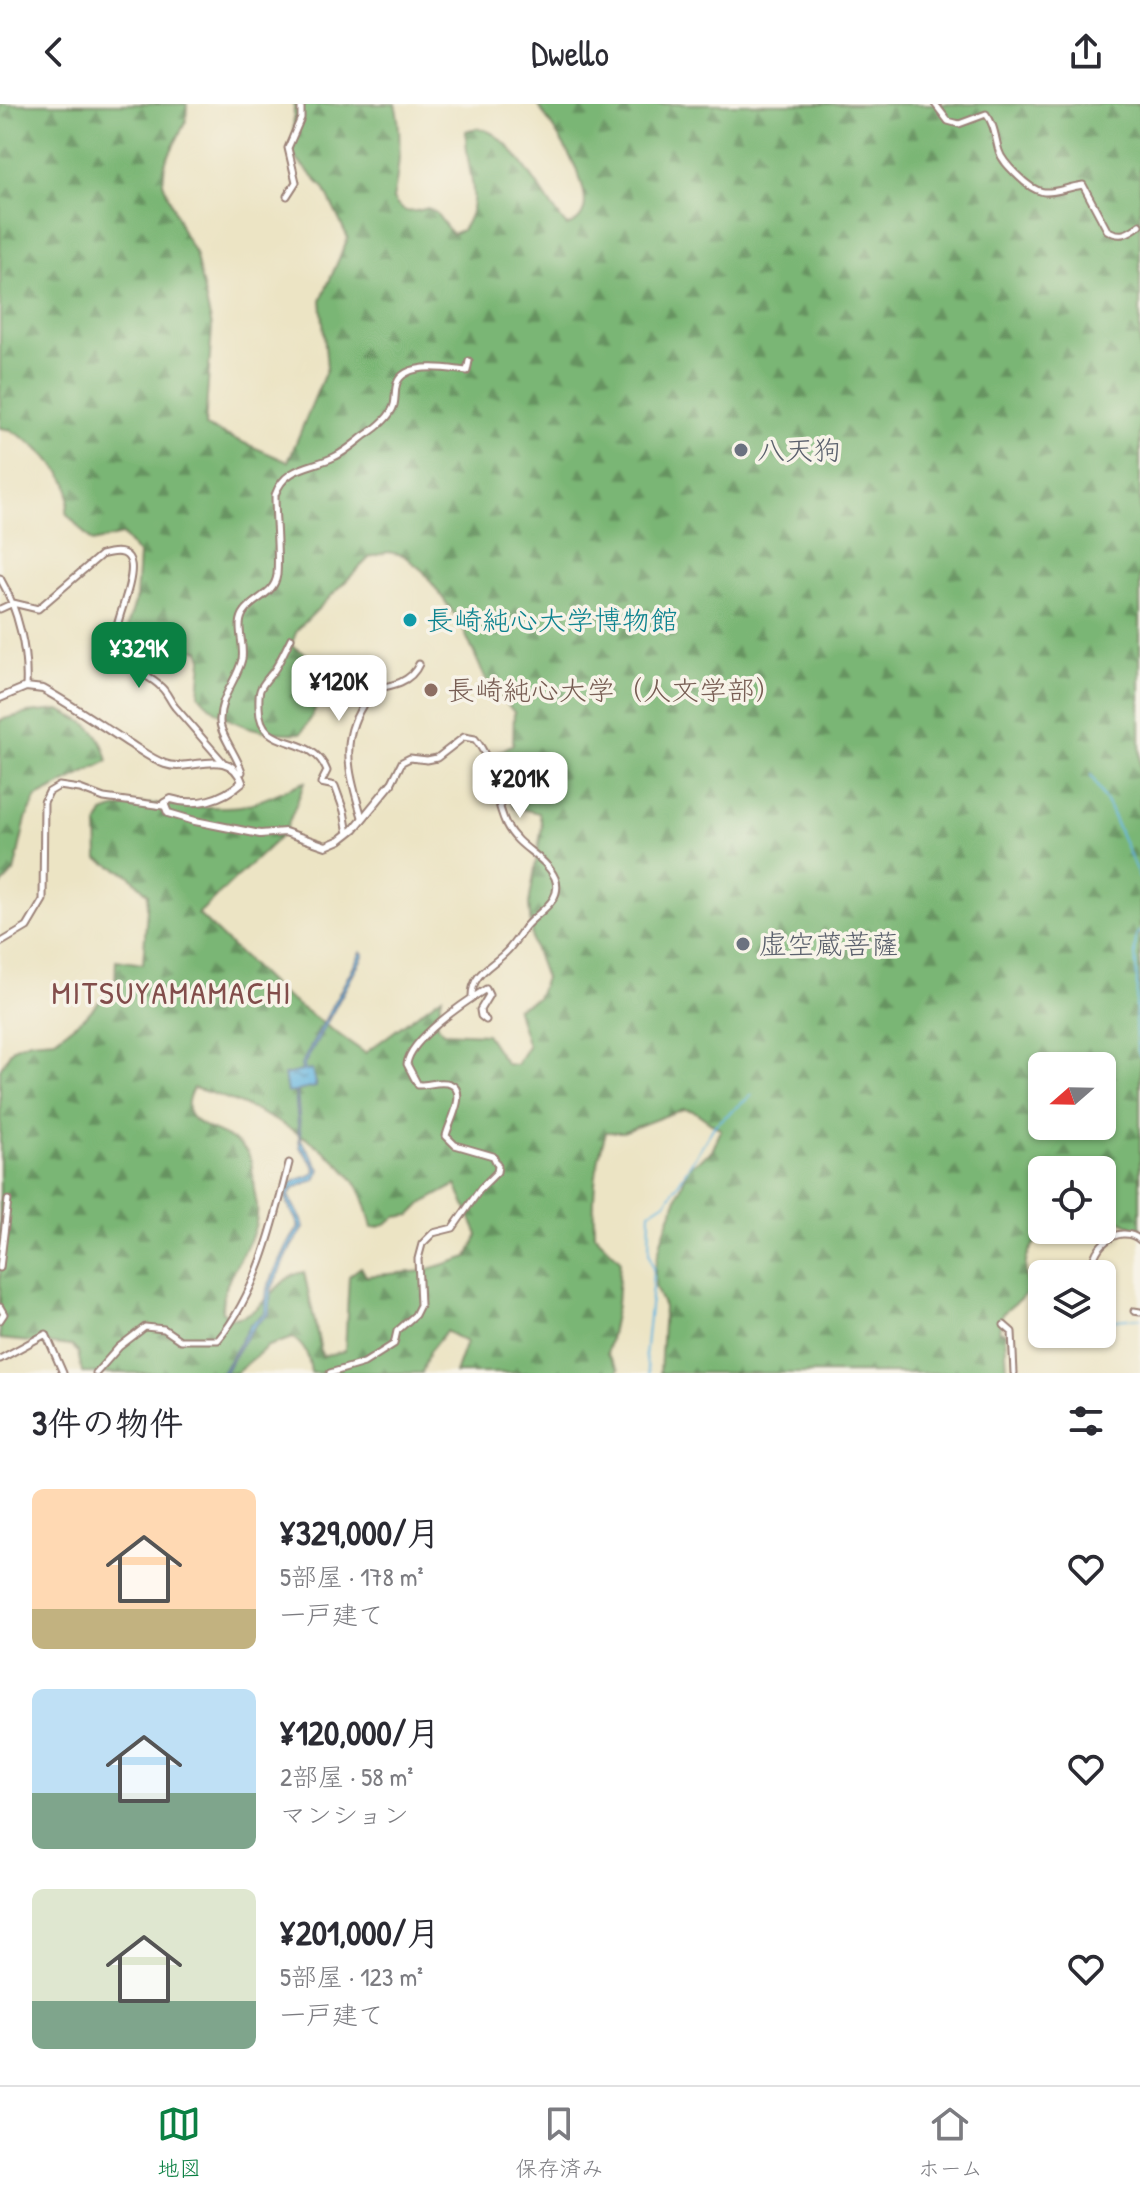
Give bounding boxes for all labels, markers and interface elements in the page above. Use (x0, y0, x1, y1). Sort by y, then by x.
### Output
text: Dwello (531, 28, 609, 77)
icon: back (32, 30, 76, 74)
icon: share (1064, 30, 1108, 74)
place label: 八天狗 (757, 431, 841, 469)
marker: 八天狗 (732, 441, 750, 459)
place label: 長崎純心大学博物館 (426, 601, 678, 639)
marker: 長崎純心大学博物館 (401, 611, 419, 629)
pin: ¥329K (83, 622, 195, 690)
text: ¥329K (109, 630, 169, 665)
pin: ¥120K (283, 655, 395, 723)
text: ¥120K (310, 663, 368, 698)
place label: 長崎純心大学（人文学部） (447, 671, 783, 709)
marker: 長崎純心大学（人文学部） (422, 681, 440, 699)
pin: ¥201K (464, 752, 576, 820)
text: ¥201K (491, 760, 549, 795)
place label: 虚空蔵菩薩 (759, 925, 899, 963)
marker: 虚空蔵菩薩 (734, 935, 752, 953)
district label: MITSUYAMAMACHI (52, 971, 292, 1014)
north arrow (1028, 1052, 1116, 1140)
map controls (1028, 1052, 1116, 1348)
button: locate (1028, 1156, 1116, 1244)
button: layers (1028, 1260, 1116, 1348)
icon: filters (1064, 1399, 1108, 1443)
text: 3件の物件 (32, 1400, 183, 1446)
text: ¥329,000/月 (280, 1510, 440, 1556)
icon: home (96, 1521, 192, 1617)
icon: heart (1064, 1547, 1108, 1591)
text: 5部屋 · 178 m² (280, 1559, 423, 1594)
text: 一戸建て (280, 1597, 384, 1632)
text: ¥120,000/月 (280, 1710, 440, 1756)
icon: home (96, 1721, 192, 1817)
icon: heart (1064, 1747, 1108, 1791)
text: 2部屋 · 58 m² (280, 1759, 413, 1794)
text: マンション (280, 1797, 409, 1832)
text: ¥201,000/月 (280, 1910, 440, 1956)
icon: home (96, 1921, 192, 2017)
icon: heart (1064, 1947, 1108, 1991)
text: 5部屋 · 123 m² (280, 1959, 423, 1994)
text: 一戸建て (280, 1997, 384, 2032)
tab: 地図 (157, 2102, 201, 2183)
tab: 保存済み (515, 2102, 603, 2183)
tab: ホーム (918, 2102, 983, 2183)

